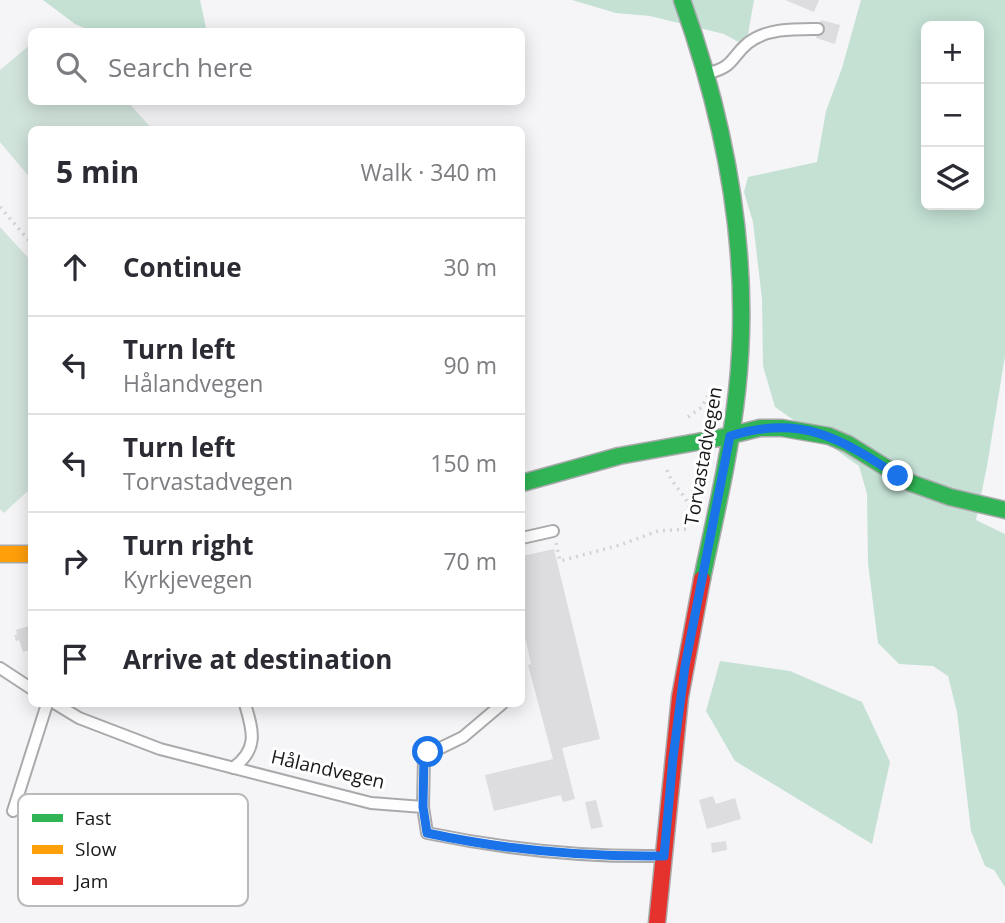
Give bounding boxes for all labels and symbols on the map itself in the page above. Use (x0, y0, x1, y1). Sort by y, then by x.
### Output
street label: Torvastadvegen (678, 385, 728, 527)
route end (882, 460, 913, 491)
route start (412, 736, 443, 767)
street label: Hålandvegen (269, 743, 387, 795)
legend (18, 794, 248, 906)
text: Fast (75, 805, 111, 831)
text: Slow (75, 836, 117, 862)
text: Jam (73, 868, 108, 894)

